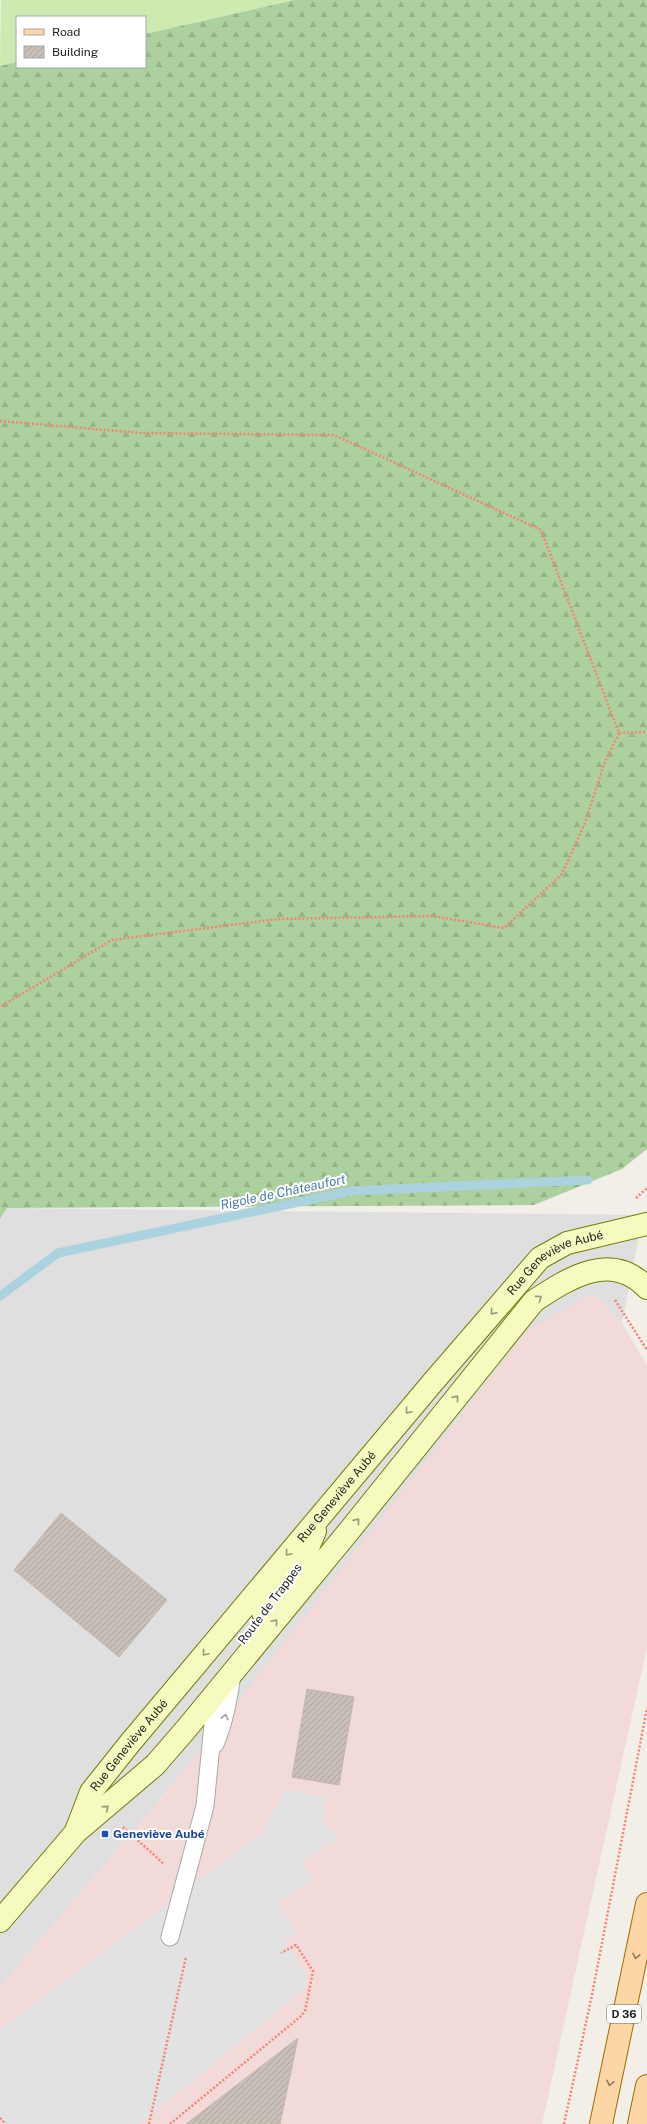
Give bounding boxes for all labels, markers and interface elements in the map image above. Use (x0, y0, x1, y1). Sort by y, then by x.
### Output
legend (16, 16, 146, 68)
text: Road (52, 25, 80, 39)
text: Building (52, 45, 98, 59)
water label: Rigole de Châteaufort (219, 1171, 347, 1213)
street label: Rue Geneviève Aubé (504, 1228, 605, 1298)
one-way arrow (535, 1295, 542, 1303)
one-way arrow (491, 1308, 498, 1315)
one-way arrow (451, 1395, 458, 1402)
one-way arrow (406, 1406, 413, 1413)
street label: Rue Geneviève Aubé (295, 1448, 379, 1545)
one-way arrow (353, 1519, 360, 1526)
one-way arrow (286, 1548, 293, 1556)
street label: Route de Trappes (235, 1561, 305, 1647)
one-way arrow (270, 1619, 277, 1626)
one-way arrow (203, 1648, 210, 1655)
street label: Rue Geneviève Aubé (87, 1696, 171, 1794)
one-way arrow (221, 1714, 229, 1721)
one-way arrow (101, 1805, 109, 1813)
place label: Geneviève Aubé (113, 1827, 205, 1841)
marker: Geneviève Aubé (100, 1829, 110, 1839)
one-way arrow (633, 1953, 641, 1959)
road number: D 36 (607, 2005, 641, 2023)
one-way arrow (606, 2080, 614, 2087)

